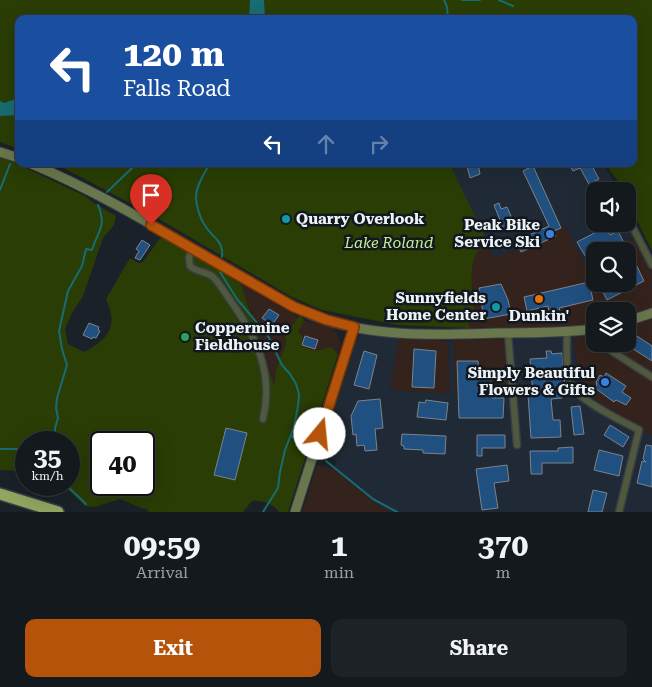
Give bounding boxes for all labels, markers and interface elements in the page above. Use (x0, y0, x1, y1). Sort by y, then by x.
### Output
text: 120 m (123, 34, 224, 75)
icon: left (40, 35, 105, 100)
text: Falls Road (123, 76, 231, 101)
icon: left (259, 130, 287, 158)
icon: ahead (312, 130, 340, 158)
icon: right (365, 130, 393, 158)
pin (130, 174, 172, 225)
icon: arrive (137, 181, 165, 209)
map controls (586, 182, 636, 352)
button: sound (586, 182, 636, 232)
place label: Quarry Overlook (296, 210, 425, 228)
marker: Quarry Overlook (280, 213, 292, 225)
place label: Peak Bike Service Ski (455, 216, 540, 251)
marker: Peak Bike Service Ski (544, 228, 556, 240)
park label: Lake Roland (344, 234, 433, 252)
button: search (586, 242, 636, 292)
place label: Sunnyfields Home Center (386, 289, 486, 324)
marker: Dunkin' (533, 293, 545, 305)
marker: Sunnyfields Home Center (490, 301, 502, 313)
button: layers (586, 302, 636, 352)
place label: Dunkin' (509, 307, 569, 325)
place label: Coppermine Fieldhouse (195, 319, 290, 354)
marker: Coppermine Fieldhouse (179, 331, 191, 343)
place label: Simply Beautiful Flowers & Gifts (468, 364, 595, 399)
marker: Simply Beautiful Flowers & Gifts (599, 376, 611, 388)
position arrow (293, 407, 345, 459)
speed limit sign: 40 (90, 431, 155, 496)
text: 35 (33, 443, 62, 472)
text: km/h (31, 469, 64, 483)
text: 09:59 (124, 528, 200, 563)
text: 1 (331, 528, 347, 563)
text: 370 (478, 528, 528, 563)
text: Arrival (136, 563, 188, 582)
text: min (324, 563, 354, 582)
text: m (496, 563, 510, 582)
button: Exit (25, 619, 321, 677)
button: Share (331, 619, 627, 677)

